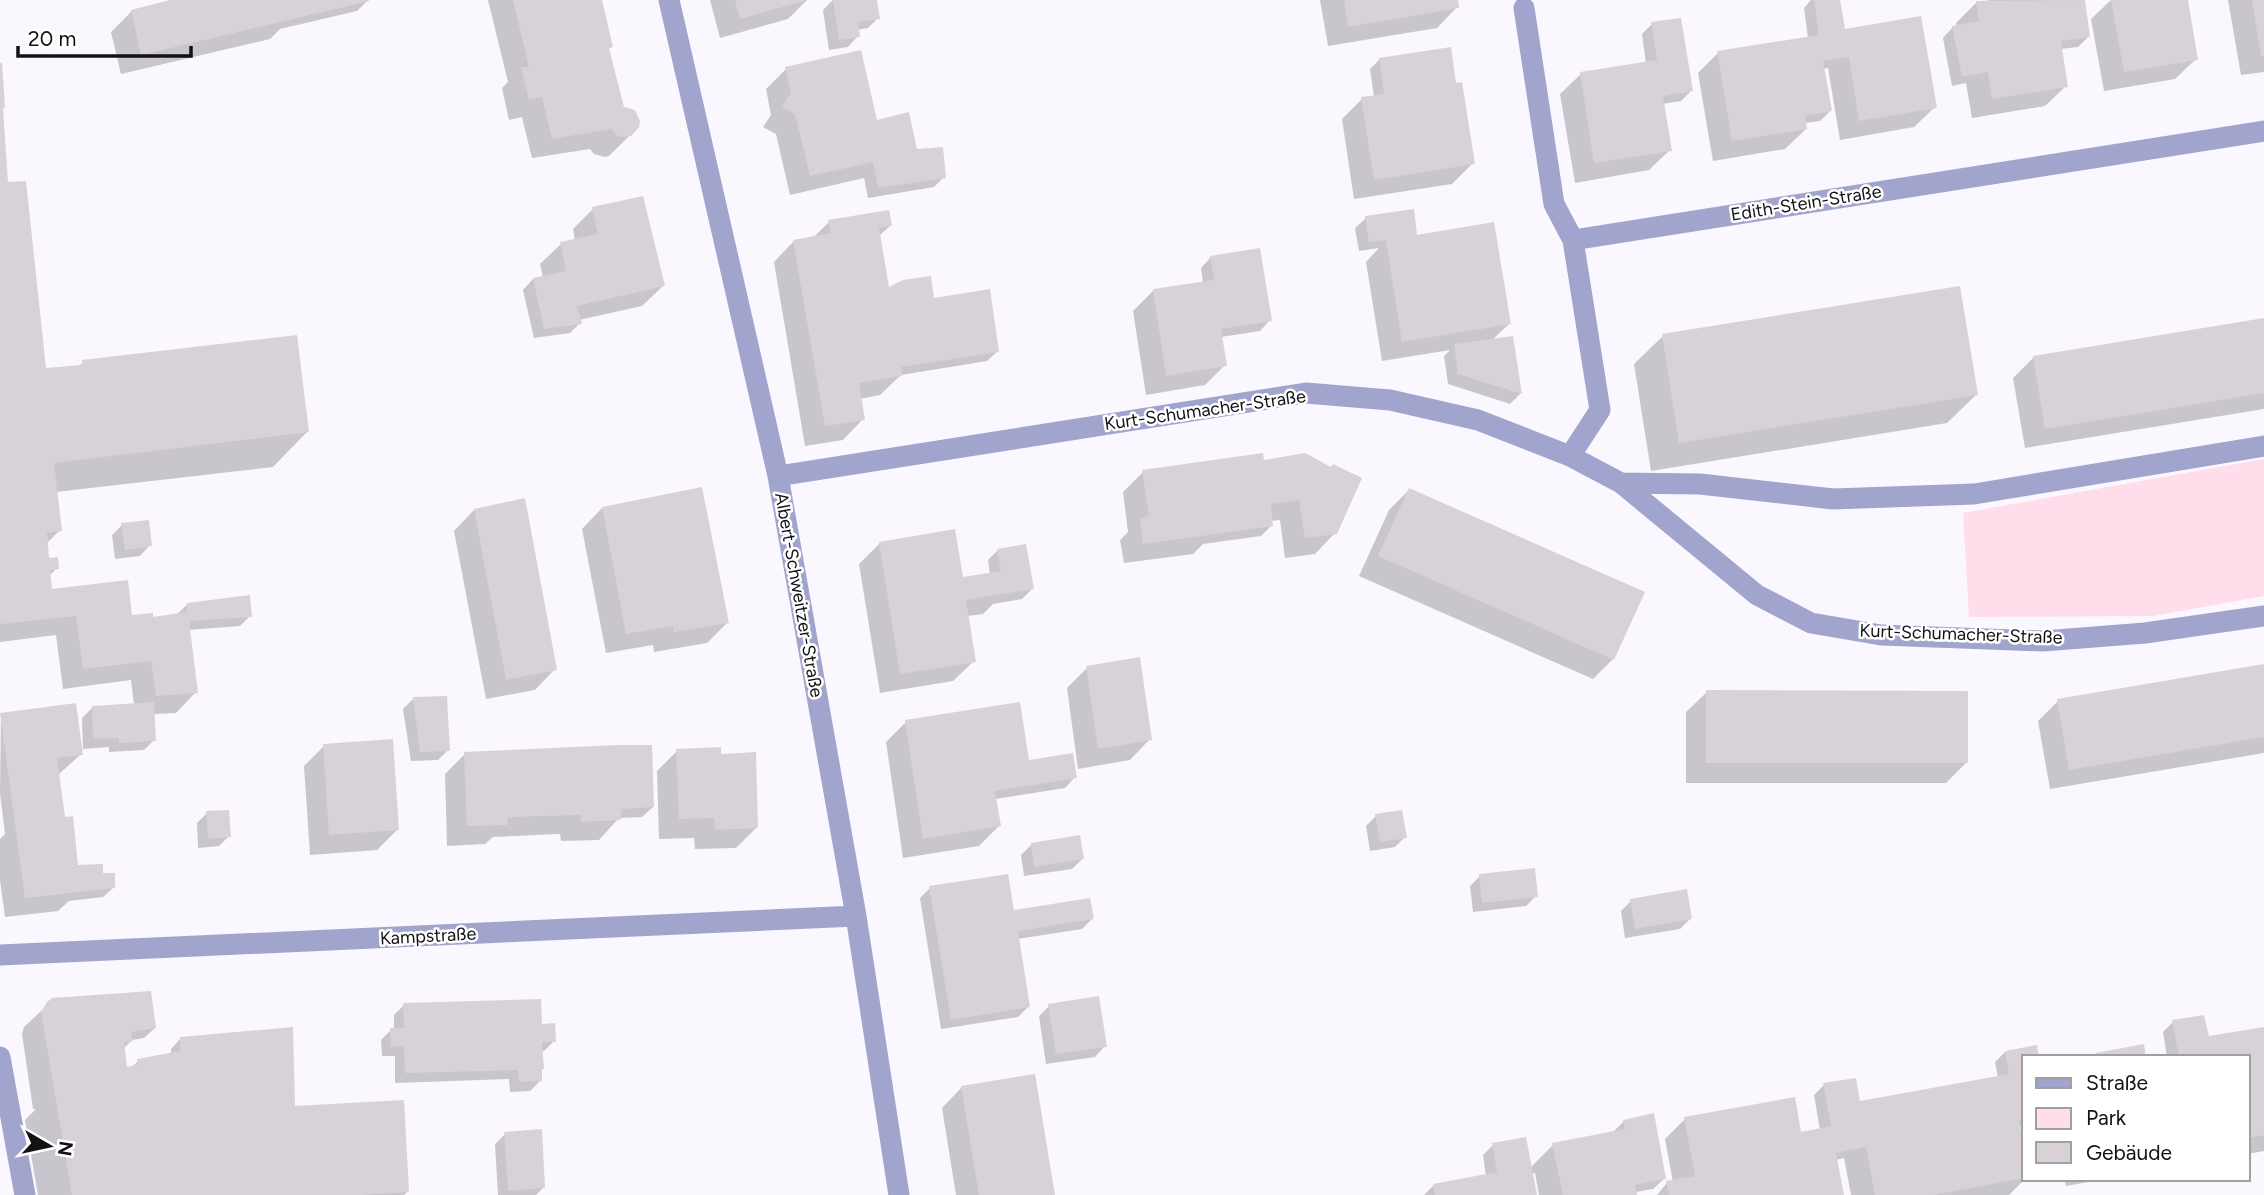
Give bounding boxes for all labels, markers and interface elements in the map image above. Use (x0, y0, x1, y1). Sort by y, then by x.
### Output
scale bar (18, 14, 191, 58)
text: 20 m (28, 26, 76, 51)
street label: Edith-Stein-Straße (1729, 180, 1883, 226)
street label: Kurt-Schumacher-Straße (1103, 385, 1307, 435)
street label: Albert-Schweitzer-Straße (770, 491, 828, 699)
street label: Kurt-Schumacher-Straße (1859, 619, 2063, 649)
street label: Kampstraße (379, 922, 477, 950)
legend (2022, 1055, 2250, 1181)
text: Straße (2086, 1070, 2148, 1095)
text: Park (2086, 1105, 2127, 1130)
north arrow (14, 1111, 84, 1181)
text: N (53, 1140, 78, 1158)
text: Gebäude (2086, 1140, 2172, 1165)

